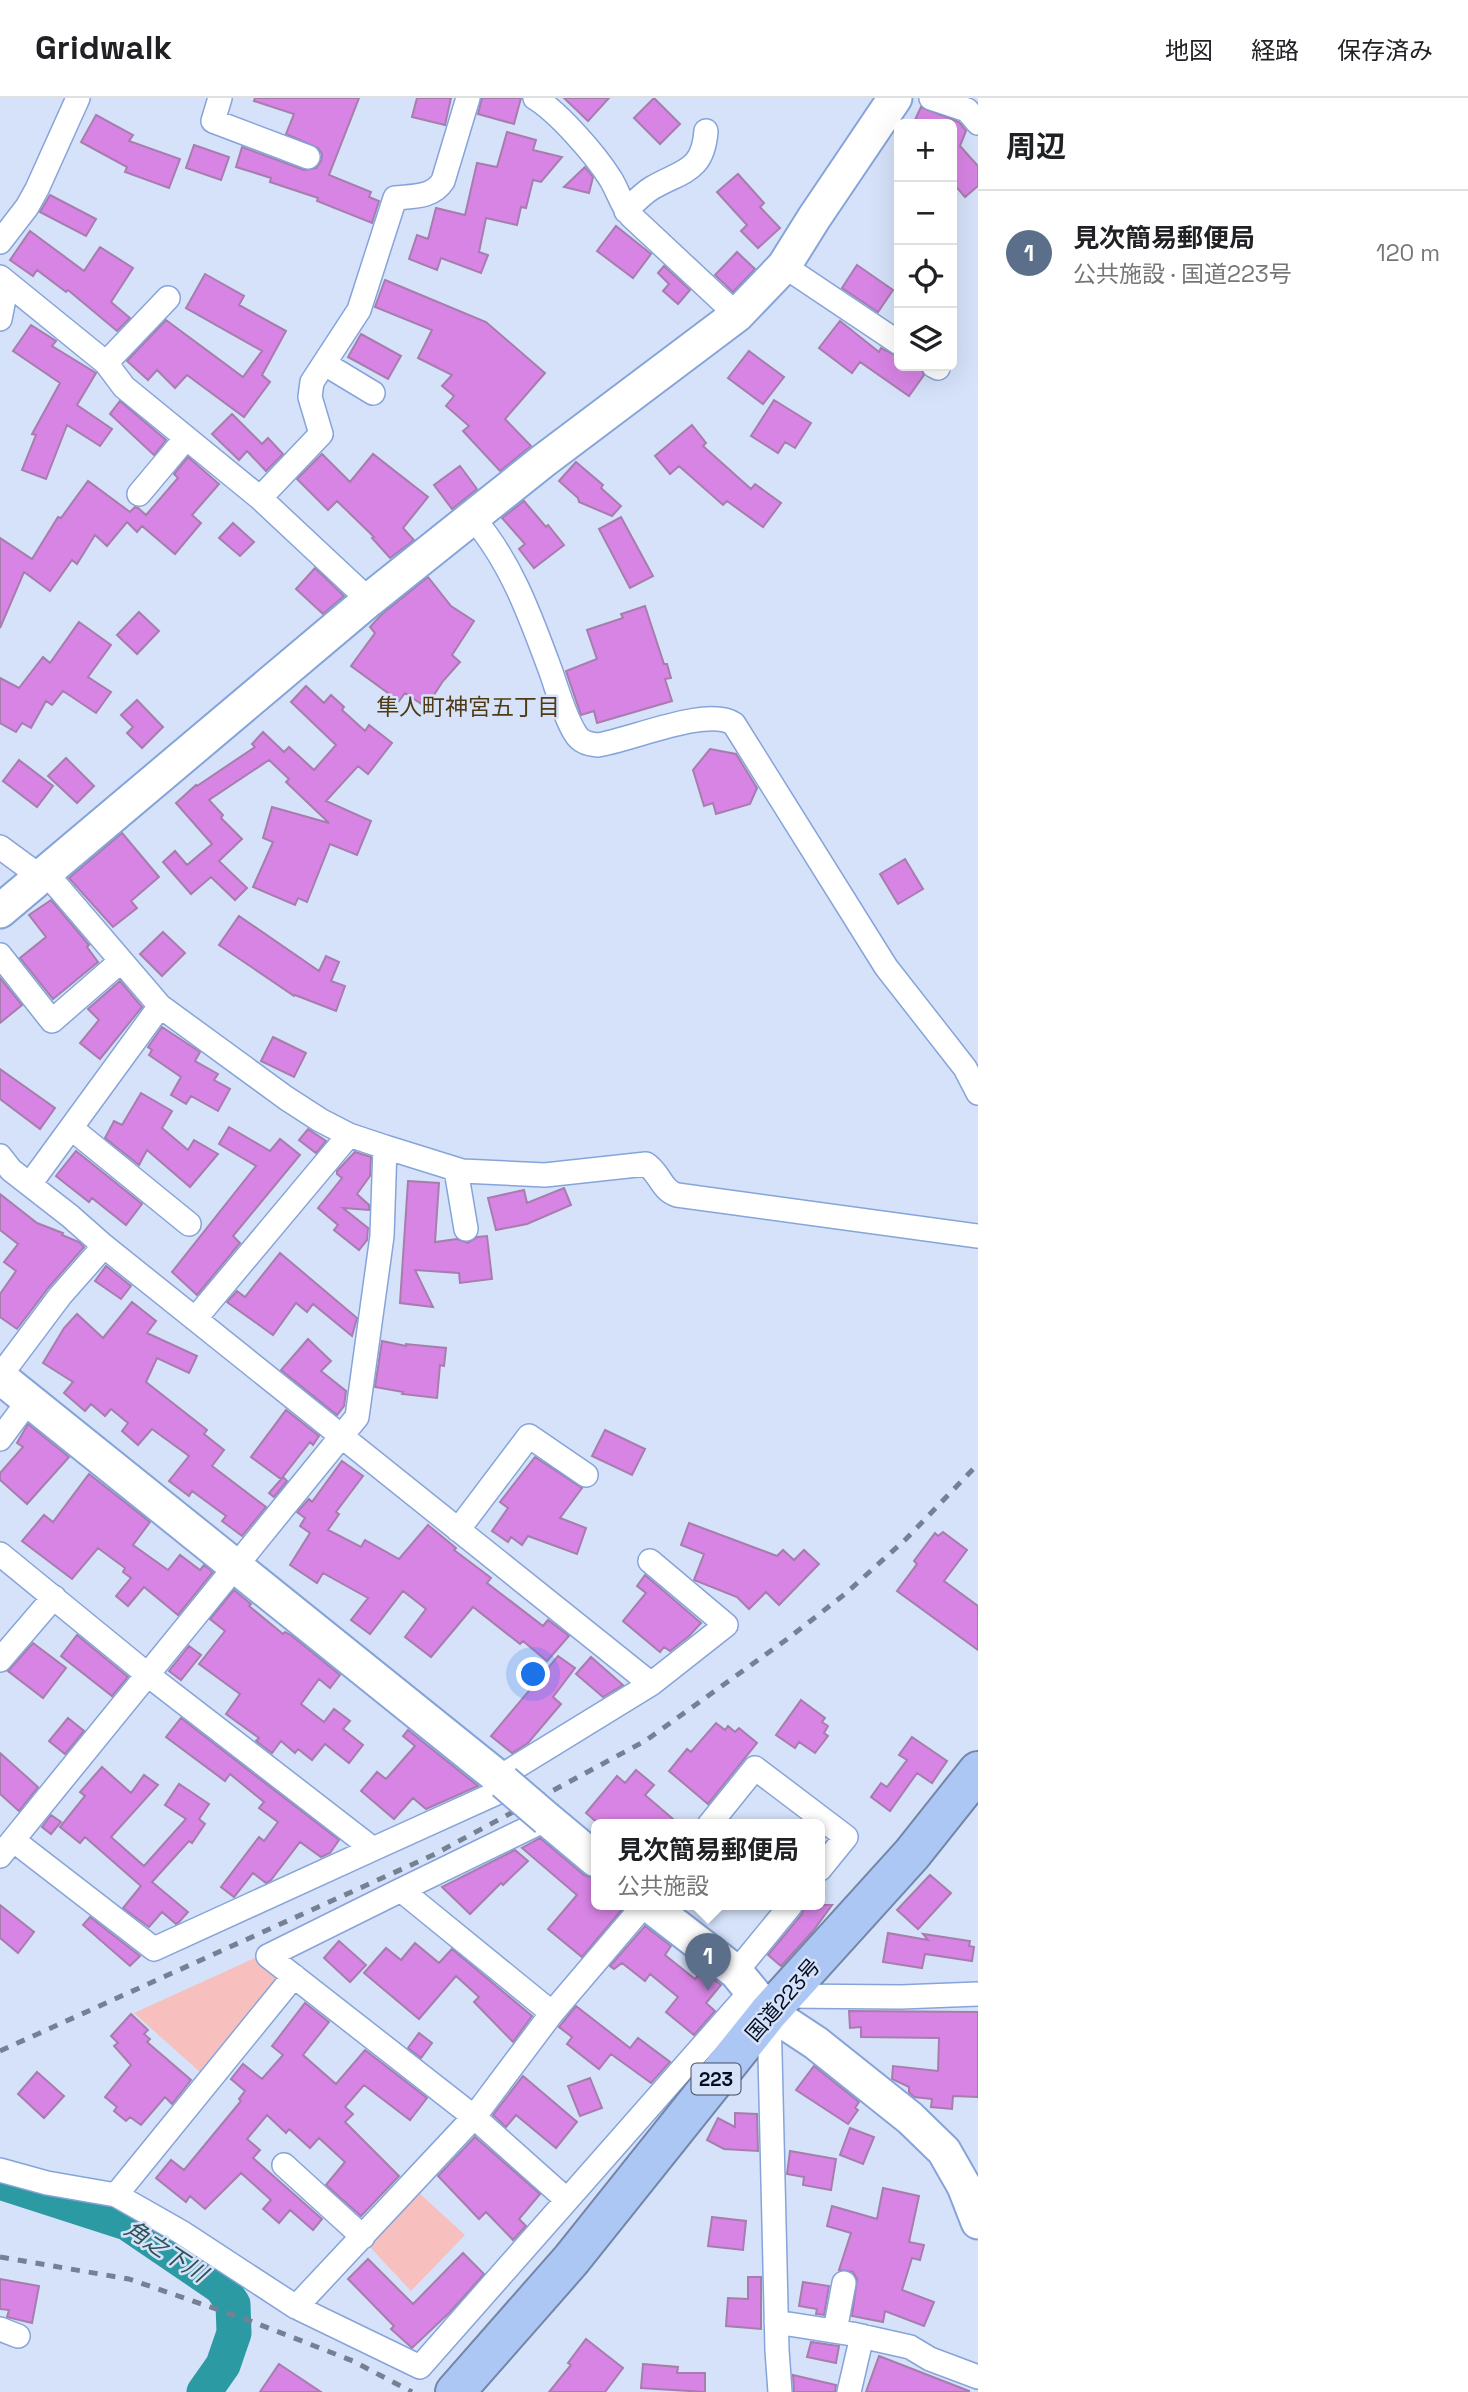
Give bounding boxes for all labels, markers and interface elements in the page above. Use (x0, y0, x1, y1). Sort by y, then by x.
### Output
text: Gridwalk (35, 27, 172, 69)
text: 地図 (1165, 35, 1213, 66)
text: 経路 (1251, 35, 1299, 66)
text: 保存済み (1337, 35, 1433, 66)
map controls (894, 119, 957, 371)
button: + (894, 119, 957, 182)
text: 周辺 (1006, 127, 1066, 166)
button: − (894, 182, 957, 245)
text: 見次簡易郵便局 (1073, 221, 1255, 255)
text: 1 (1024, 238, 1034, 268)
text: 120 m (1376, 238, 1440, 268)
button: locate (894, 245, 957, 308)
text: 公共施設 · 国道223号 (1073, 259, 1292, 289)
button: layers (894, 308, 957, 371)
district label: 隼人町神宮五丁目 (376, 692, 560, 722)
your location (516, 1657, 550, 1691)
popup (591, 1819, 825, 1910)
text: 見次簡易郵便局 (617, 1833, 799, 1867)
text: 公共施設 (617, 1871, 709, 1901)
pin: 1 (685, 1933, 731, 1991)
street label: 国道223号 (739, 1953, 826, 2047)
road number: 223 (692, 2064, 740, 2094)
water label: 角之下川 (119, 2213, 215, 2290)

